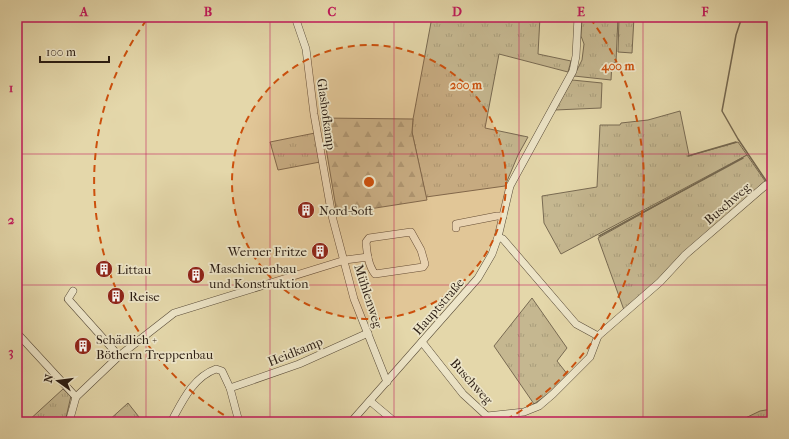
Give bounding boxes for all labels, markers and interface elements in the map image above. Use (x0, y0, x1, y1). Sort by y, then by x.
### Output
text: A (79, 4, 89, 19)
text: B (204, 4, 213, 19)
text: C (328, 4, 337, 19)
text: D (452, 4, 462, 19)
text: E (577, 4, 585, 19)
text: F (701, 4, 709, 19)
scale bar (40, 38, 109, 64)
text: 100 m (46, 45, 76, 59)
text: 400 m (601, 59, 635, 74)
street label: Glashofkamp (314, 77, 339, 151)
text: 200 m (450, 78, 483, 92)
text: 1 (9, 80, 14, 95)
centre of rings (362, 175, 376, 189)
street label: Buschweg (701, 179, 754, 227)
building icon: Nord-Soft (296, 200, 316, 220)
place label: Nord-Soft (319, 203, 373, 218)
text: 2 (8, 212, 15, 227)
building icon: Werner Fritze (310, 241, 330, 261)
place label: Werner Fritze (227, 244, 308, 259)
building icon: Littau (94, 259, 114, 279)
place label: Maschienenbau und Konstruktion (208, 261, 309, 291)
place label: Littau (117, 262, 152, 277)
street label: Mühlenweg (351, 262, 386, 331)
building icon: Maschienenbau und Konstruktion (186, 265, 206, 285)
street label: Hauptstraße (410, 275, 467, 338)
building icon: Reise (106, 286, 126, 306)
place label: Reise (129, 289, 160, 304)
place label: Schädlich + Böthern Treppenbau (96, 332, 214, 362)
street label: Heidkamp (266, 334, 325, 369)
building icon: Schädlich + Böthern Treppenbau (73, 336, 93, 356)
text: 3 (8, 344, 14, 360)
street label: Buschweg (447, 355, 497, 408)
north arrow (38, 361, 78, 401)
text: N (41, 372, 56, 384)

